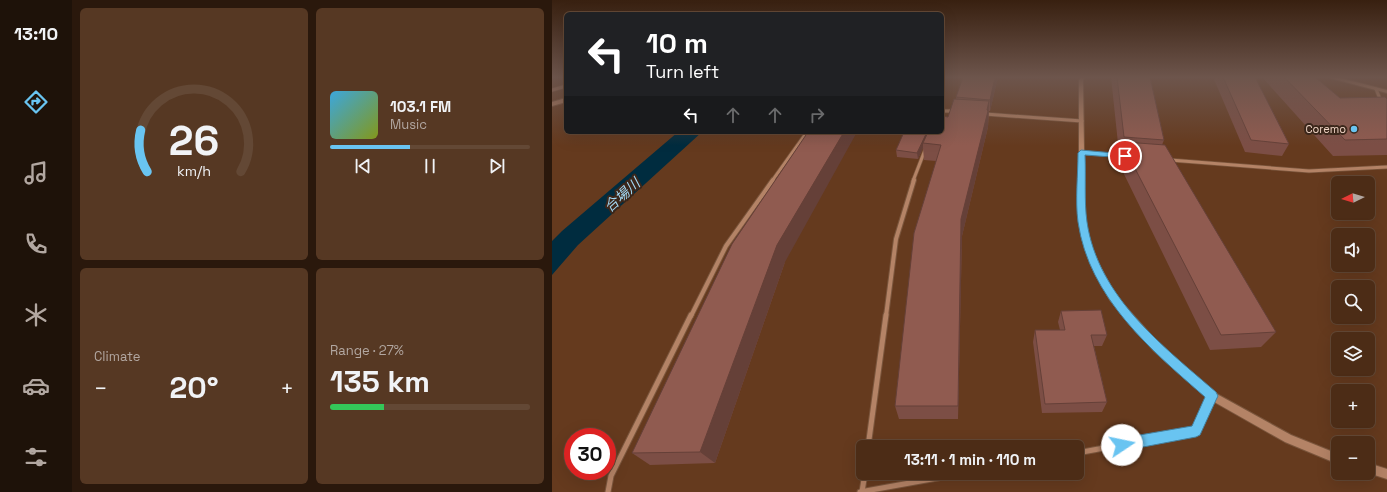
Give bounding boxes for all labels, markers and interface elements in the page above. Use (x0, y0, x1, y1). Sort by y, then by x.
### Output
text: 13:10 (14, 22, 58, 45)
text: 10 m (646, 25, 708, 61)
icon: left (580, 28, 632, 80)
text: Turn left (646, 60, 719, 83)
icon: directions (22, 88, 50, 116)
text: 103.1 FM (390, 97, 451, 116)
icon: left (680, 104, 702, 126)
icon: ahead (722, 104, 744, 126)
icon: ahead (764, 104, 786, 126)
icon: right (806, 104, 828, 126)
text: 26 (169, 114, 219, 167)
text: Music (390, 116, 427, 133)
place label: Coremo (1305, 122, 1346, 136)
marker: Coremo (1349, 124, 1359, 134)
pin (1108, 139, 1142, 173)
icon: arrive (1114, 145, 1136, 167)
icon: previous (352, 155, 374, 177)
icon: pause (419, 155, 441, 177)
icon: next (486, 155, 508, 177)
icon: music (22, 159, 50, 187)
text: km/h (177, 162, 211, 180)
water label: 合場川 (600, 173, 645, 216)
north arrow (1331, 176, 1375, 220)
map controls (1331, 176, 1375, 480)
button: sound (1331, 228, 1375, 272)
icon: phone (22, 230, 50, 258)
button: search (1331, 280, 1375, 324)
icon: climate (22, 301, 50, 329)
button: layers (1331, 332, 1375, 376)
text: Range · 27% (330, 342, 404, 359)
text: Climate (94, 348, 140, 365)
text: 135 km (330, 362, 430, 401)
text: 20° (169, 368, 219, 407)
icon: car (22, 372, 50, 400)
text: − (94, 374, 108, 402)
text: + (280, 374, 294, 402)
button: + (1331, 384, 1375, 428)
position arrow (1101, 424, 1143, 466)
speed limit sign: 30 (564, 428, 616, 480)
button: − (1331, 436, 1375, 480)
icon: filters (22, 443, 50, 471)
text: 13:11 · 1 min · 110 m (904, 450, 1036, 469)

